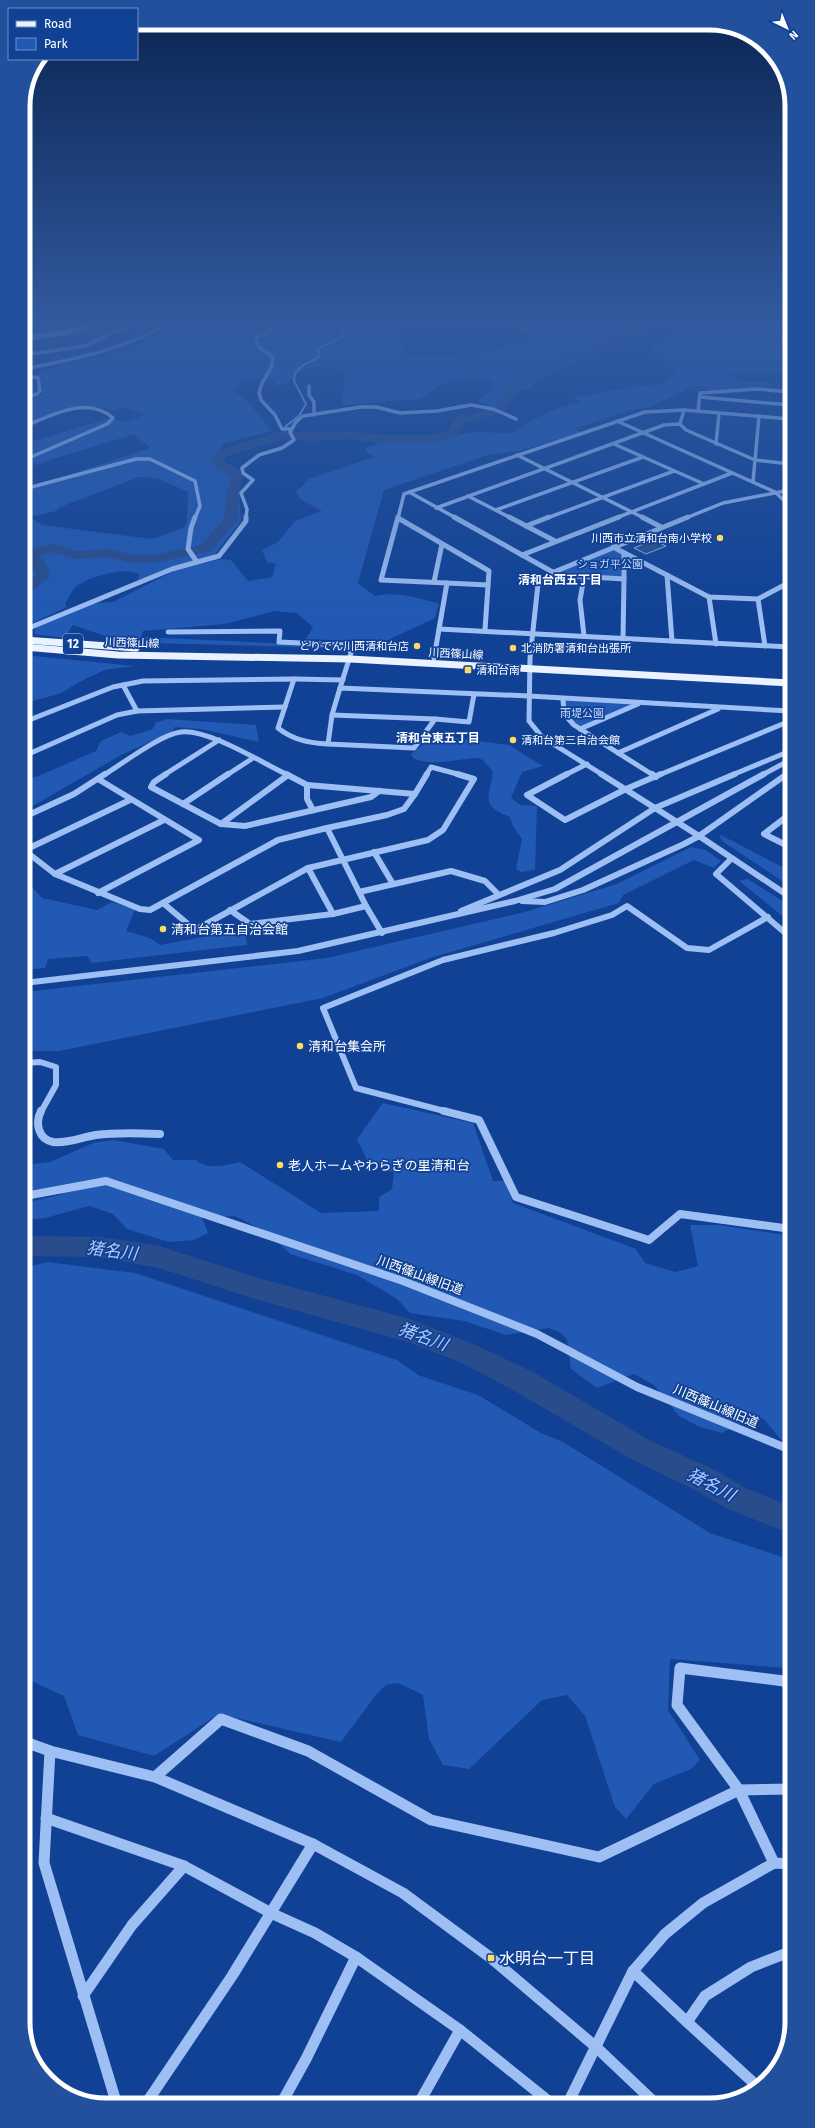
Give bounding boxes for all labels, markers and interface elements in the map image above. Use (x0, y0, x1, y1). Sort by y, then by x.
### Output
legend (8, 8, 138, 60)
north arrow (767, 8, 807, 48)
text: Road (44, 17, 72, 31)
text: N (786, 28, 801, 42)
text: Park (44, 37, 68, 51)
place label: 川西市立清和台南小学校 (591, 532, 712, 545)
marker: 川西市立清和台南小学校 (715, 533, 725, 543)
park label: ショガ平公園 (577, 558, 643, 571)
district label: 清和台西五丁目 (518, 573, 602, 587)
road number: 12 (63, 634, 83, 654)
street label: 川西篠山線 (104, 636, 160, 650)
place label: とりでん川西清和台店 (299, 640, 409, 653)
marker: とりでん川西清和台店 (412, 641, 422, 651)
place label: 北消防署清和台出張所 (521, 642, 632, 655)
marker: 北消防署清和台出張所 (508, 643, 518, 653)
street label: 川西篠山線 (428, 646, 484, 662)
place label: 清和台南 (476, 664, 520, 677)
marker: 清和台南 (463, 665, 473, 675)
park label: 雨堤公園 (560, 707, 604, 720)
district label: 清和台東五丁目 (396, 731, 480, 745)
place label: 清和台第三自治会館 (521, 734, 620, 747)
marker: 清和台第三自治会館 (508, 735, 518, 745)
place label: 清和台第五自治会館 (171, 922, 288, 937)
marker: 清和台第五自治会館 (158, 924, 168, 934)
place label: 清和台集会所 (308, 1039, 386, 1054)
marker: 清和台集会所 (295, 1041, 305, 1051)
place label: 老人ホームやわらぎの里清和台 (288, 1158, 470, 1173)
marker: 老人ホームやわらぎの里清和台 (275, 1160, 285, 1170)
water label: 猪名川 (85, 1237, 141, 1265)
street label: 川西篠山線旧道 (375, 1252, 465, 1298)
water label: 猪名川 (395, 1318, 452, 1356)
street label: 川西篠山線旧道 (671, 1381, 761, 1431)
water label: 猪名川 (684, 1464, 740, 1507)
place label: 水明台一丁目 (499, 1949, 595, 1968)
marker: 水明台一丁目 (486, 1953, 496, 1963)

